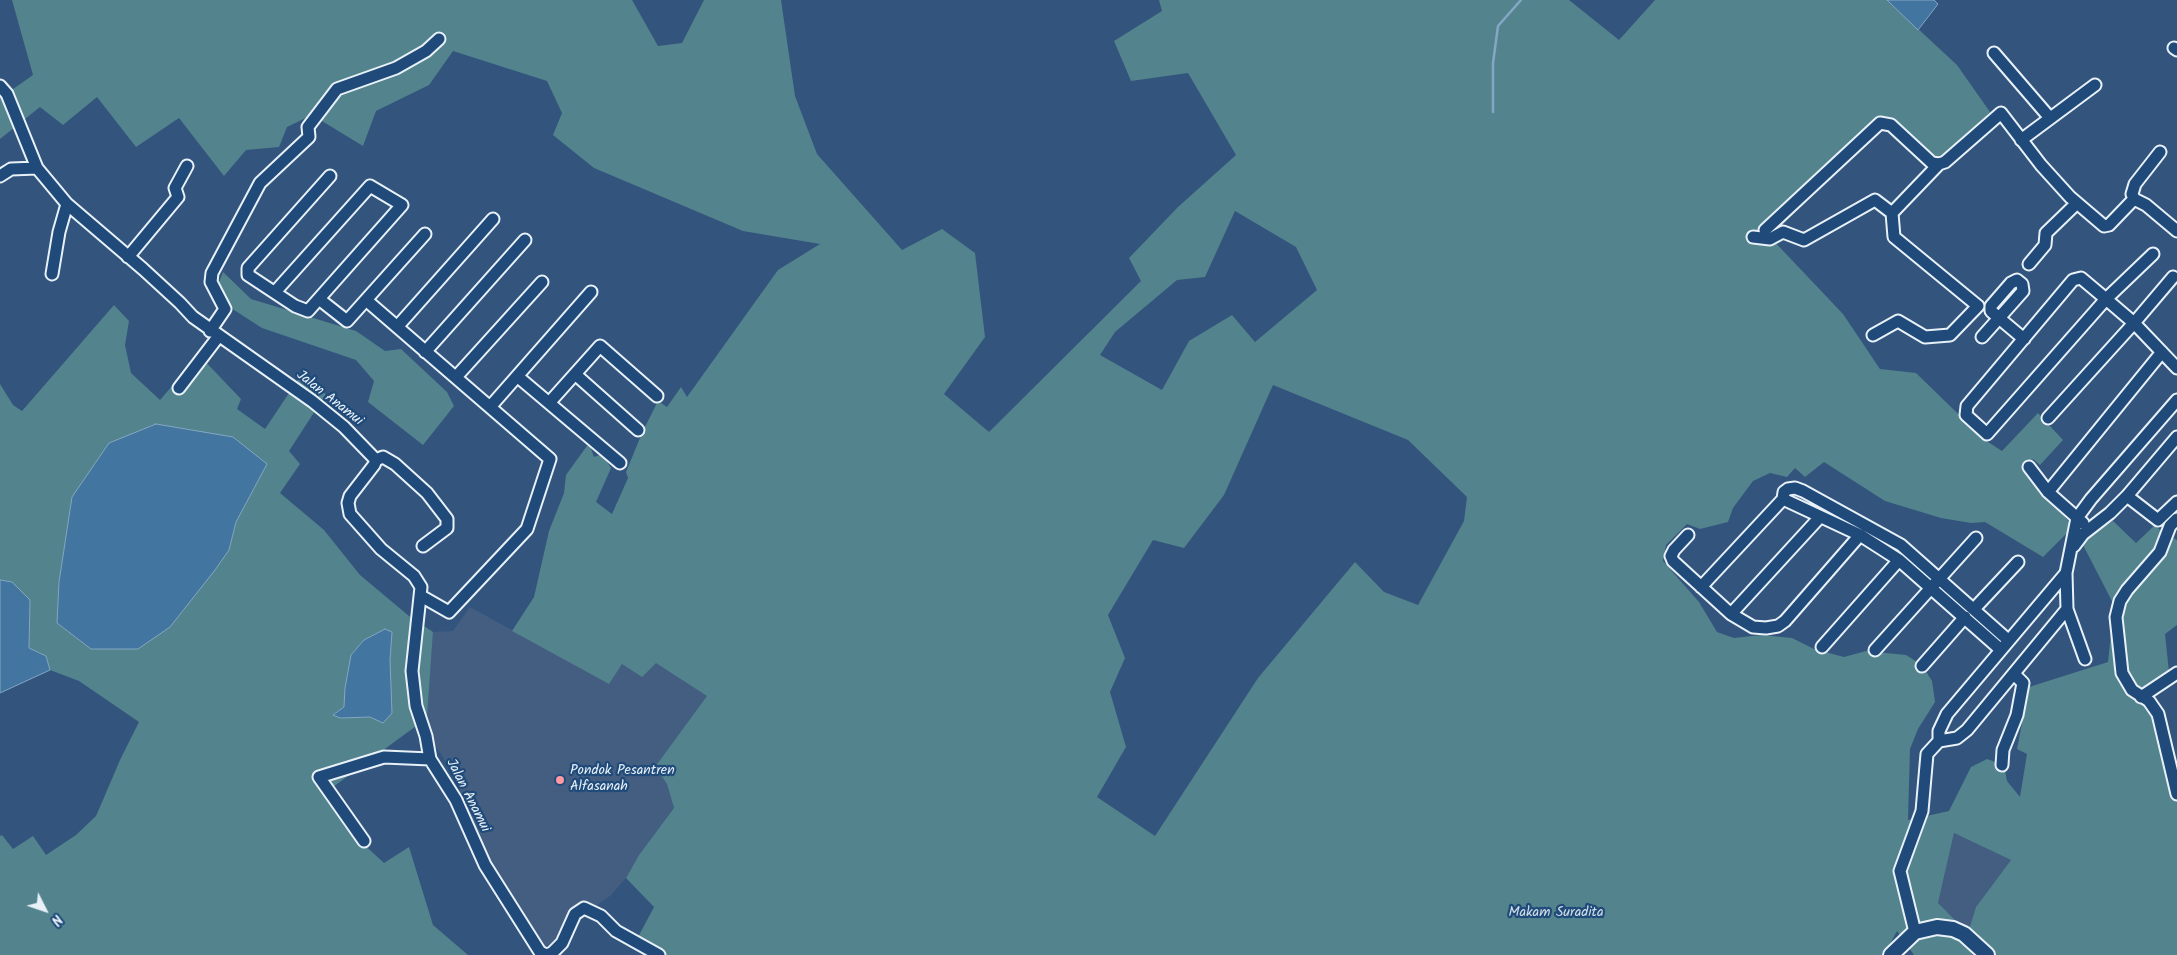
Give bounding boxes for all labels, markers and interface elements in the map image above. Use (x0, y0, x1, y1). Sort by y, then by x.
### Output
street label: Jalan Anamui (292, 368, 366, 430)
street label: Jalan Anamui (441, 757, 493, 835)
place label: Pondok Pesantren Alfasanah (570, 764, 675, 796)
marker: Pondok Pesantren Alfasanah (554, 774, 566, 786)
north arrow (20, 885, 70, 935)
park label: Makam Suradita (1508, 906, 1604, 922)
text: N (45, 909, 68, 930)

